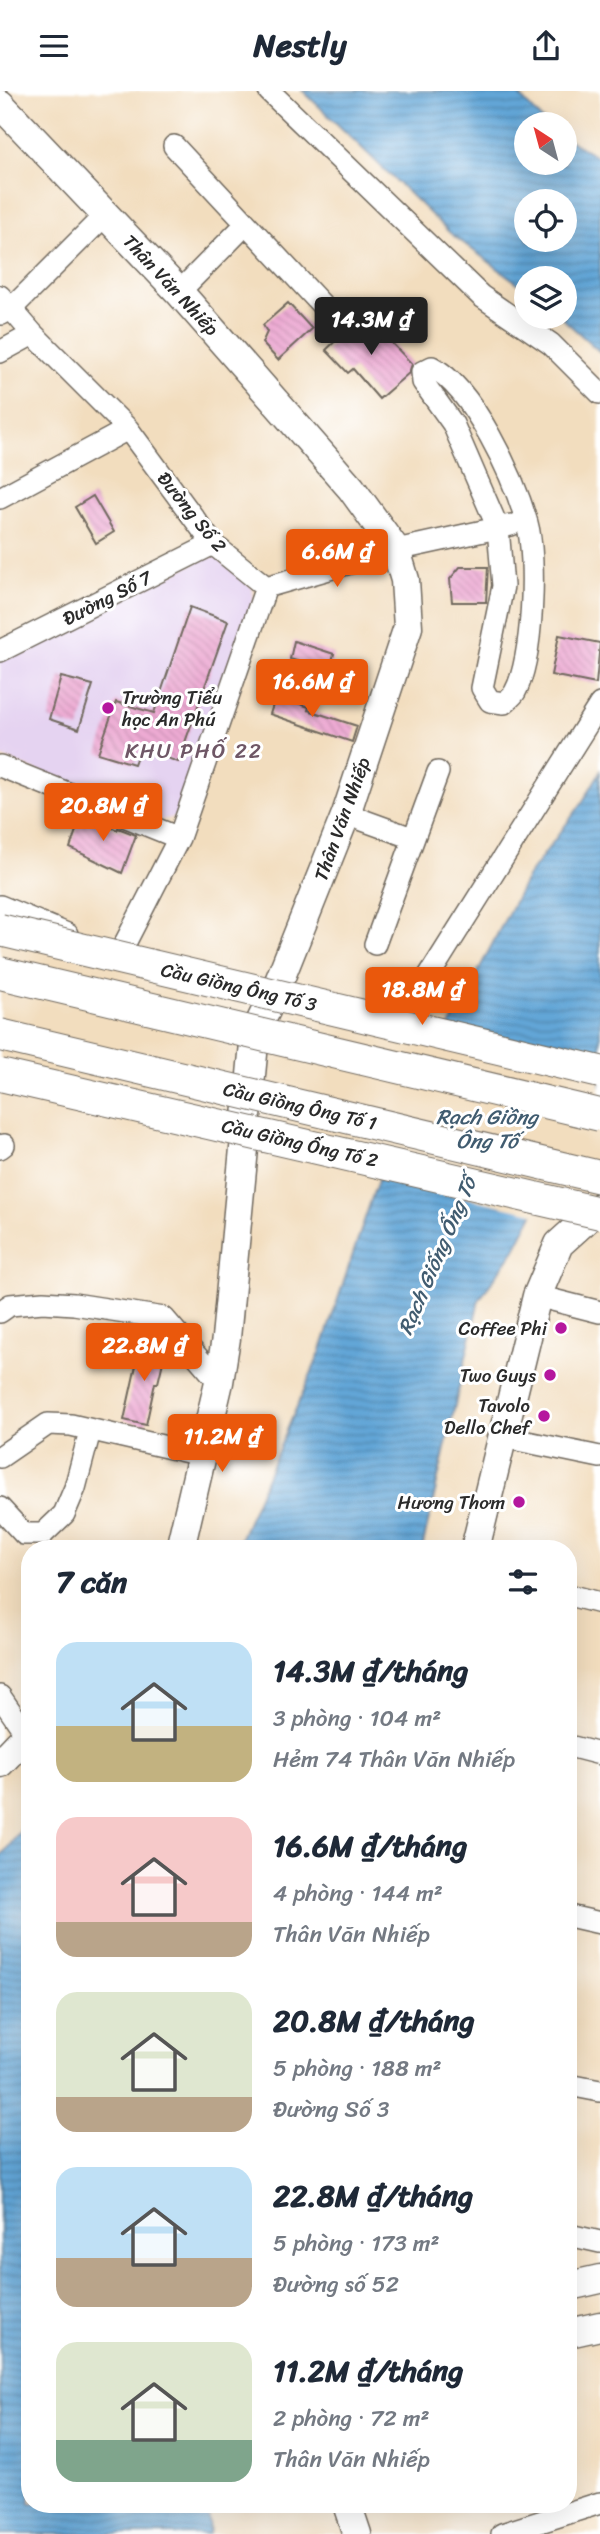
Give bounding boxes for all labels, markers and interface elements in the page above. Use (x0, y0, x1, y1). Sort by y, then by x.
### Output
text: Nestly (253, 17, 347, 74)
icon: menu (35, 27, 73, 65)
icon: share (527, 27, 565, 65)
north arrow (514, 112, 578, 175)
map controls (514, 112, 577, 329)
button: locate (514, 189, 577, 252)
street label: Thân Văn Nhiếp (115, 226, 227, 344)
button: layers (514, 266, 577, 329)
pin: 14.3M ₫ (306, 297, 436, 357)
text: 14.3M ₫ (331, 299, 411, 340)
street label: Đường Số 2 (149, 464, 235, 560)
pin: 6.6M ₫ (280, 529, 394, 589)
text: 6.6M ₫ (302, 531, 372, 572)
street label: Đường Số 7 (56, 561, 159, 635)
pin: 16.6M ₫ (247, 659, 377, 719)
text: 16.6M ₫ (272, 661, 352, 702)
place label: Trường Tiểu học An Phú (121, 681, 222, 736)
marker: Trường Tiểu học An Phú (100, 700, 116, 716)
district label: KHU PHỐ 22 (125, 732, 263, 770)
street label: Thân Văn Nhiếp (304, 752, 380, 886)
pin: 20.8M ₫ (38, 783, 168, 843)
text: 20.8M ₫ (60, 785, 146, 826)
street label: Cầu Giồng Ông Tố 3 (158, 953, 321, 1021)
pin: 18.8M ₫ (357, 967, 487, 1027)
text: 18.8M ₫ (381, 969, 463, 1010)
street label: Cầu Giồng Ông Tố 1 (220, 1072, 380, 1140)
water label: Rạch Giồng Ông Tố (436, 1098, 540, 1160)
street label: Cầu Giồng Ống Tố 2 (219, 1109, 381, 1177)
water label: Rạch Giống Ống Tố (387, 1164, 490, 1341)
place label: Coffee Phi (458, 1312, 548, 1345)
marker: Coffee Phi (553, 1320, 569, 1336)
pin: 22.8M ₫ (79, 1323, 209, 1383)
text: 22.8M ₫ (102, 1325, 186, 1366)
place label: Two Guys (460, 1359, 536, 1392)
marker: Two Guys (542, 1367, 558, 1383)
place label: Tavolo Dello Chef (444, 1389, 533, 1444)
marker: Tavolo Dello Chef (536, 1408, 552, 1424)
pin: 11.2M ₫ (157, 1415, 287, 1474)
text: 11.2M ₫ (184, 1416, 260, 1457)
place label: Hương Thơm (397, 1486, 505, 1519)
marker: Hương Thơm (511, 1494, 527, 1510)
text: 7 căn (56, 1555, 127, 1609)
icon: filters (504, 1563, 542, 1601)
text: 14.3M ₫/tháng (273, 1644, 468, 1698)
icon: home (112, 1670, 196, 1754)
text: 3 phòng · 104 m² (273, 1698, 441, 1739)
text: Hẻm 74 Thân Văn Nhiếp (273, 1739, 515, 1780)
text: 16.6M ₫/tháng (273, 1819, 467, 1873)
icon: home (112, 1845, 196, 1929)
text: 4 phòng · 144 m² (273, 1873, 443, 1914)
text: Thân Văn Nhiếp (273, 1914, 430, 1955)
text: 20.8M ₫/tháng (273, 1994, 475, 2048)
icon: home (112, 2020, 196, 2104)
text: 5 phòng · 188 m² (273, 2048, 441, 2089)
text: Đường Số 3 (273, 2089, 389, 2130)
text: 22.8M ₫/tháng (273, 2169, 473, 2223)
icon: home (112, 2195, 196, 2279)
text: 5 phòng · 173 m² (273, 2223, 439, 2264)
text: Đường số 52 (273, 2264, 399, 2305)
text: 11.2M ₫/tháng (273, 2344, 463, 2398)
icon: home (112, 2370, 196, 2454)
text: 2 phòng · 72 m² (273, 2398, 429, 2439)
text: Thân Văn Nhiếp (273, 2439, 430, 2480)

